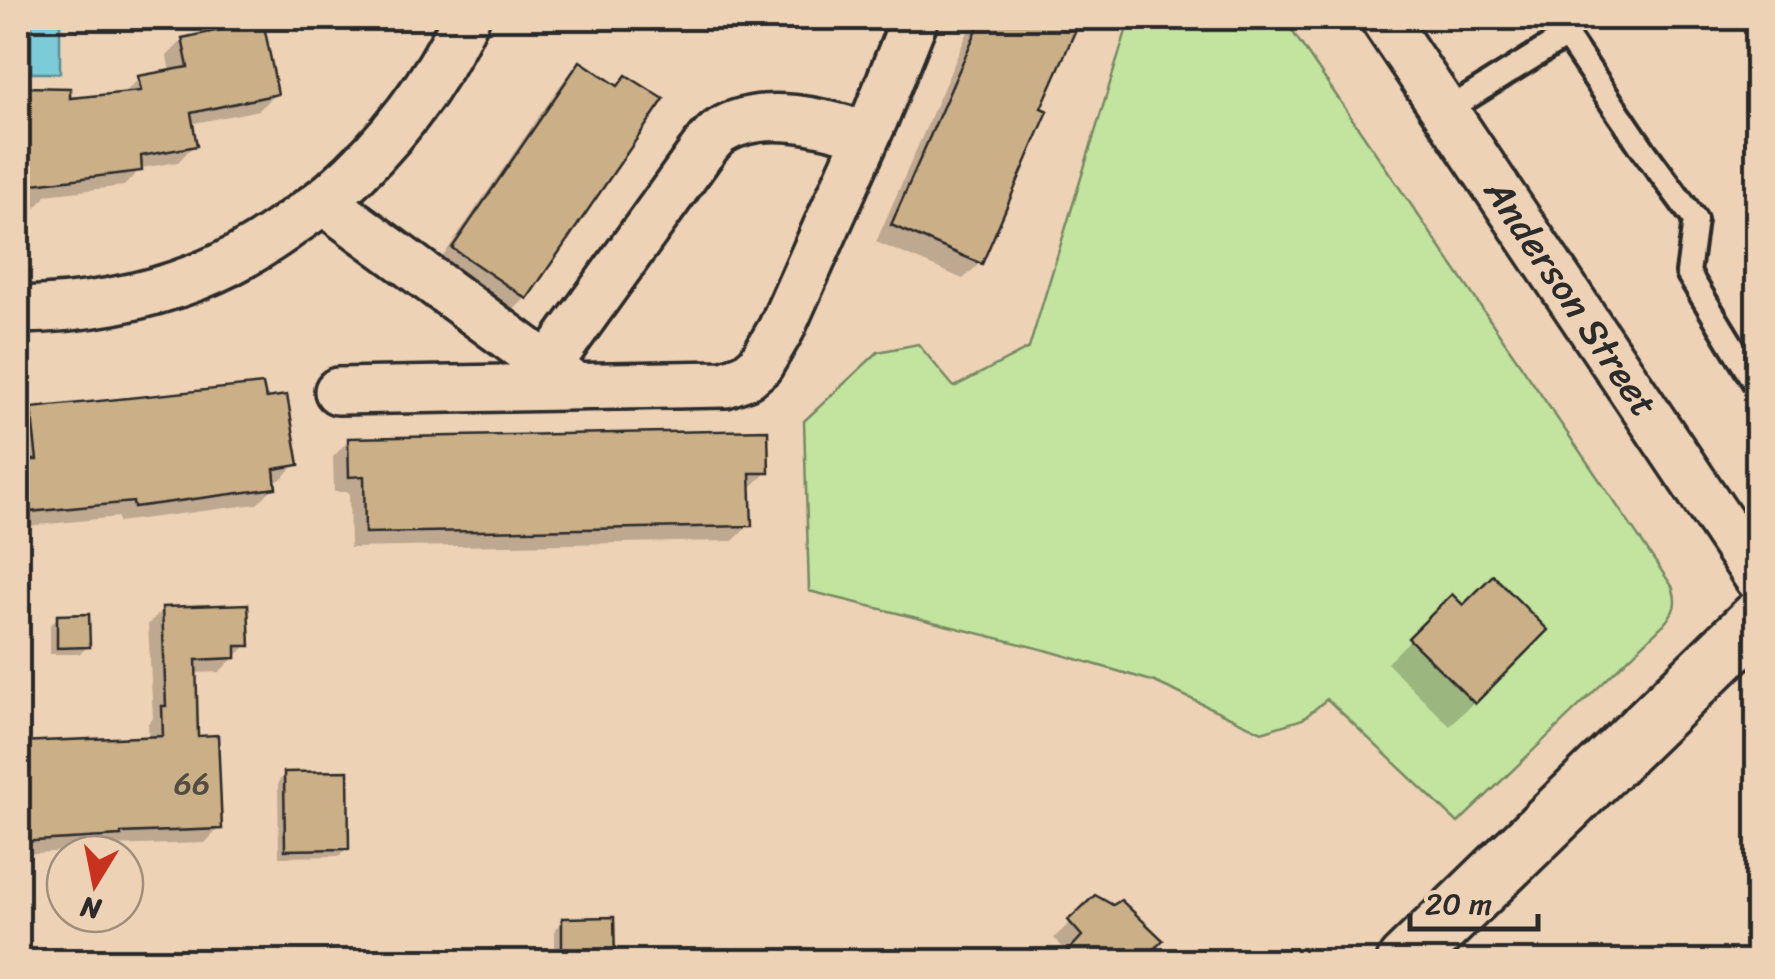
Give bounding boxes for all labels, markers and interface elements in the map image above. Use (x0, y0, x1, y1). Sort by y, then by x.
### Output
street label: Anderson Street (1465, 164, 1676, 432)
house number: 66 (174, 755, 210, 812)
north arrow (45, 834, 145, 934)
scale bar (1410, 869, 1538, 931)
text: 20 m (1425, 877, 1492, 931)
text: N (76, 882, 106, 934)

